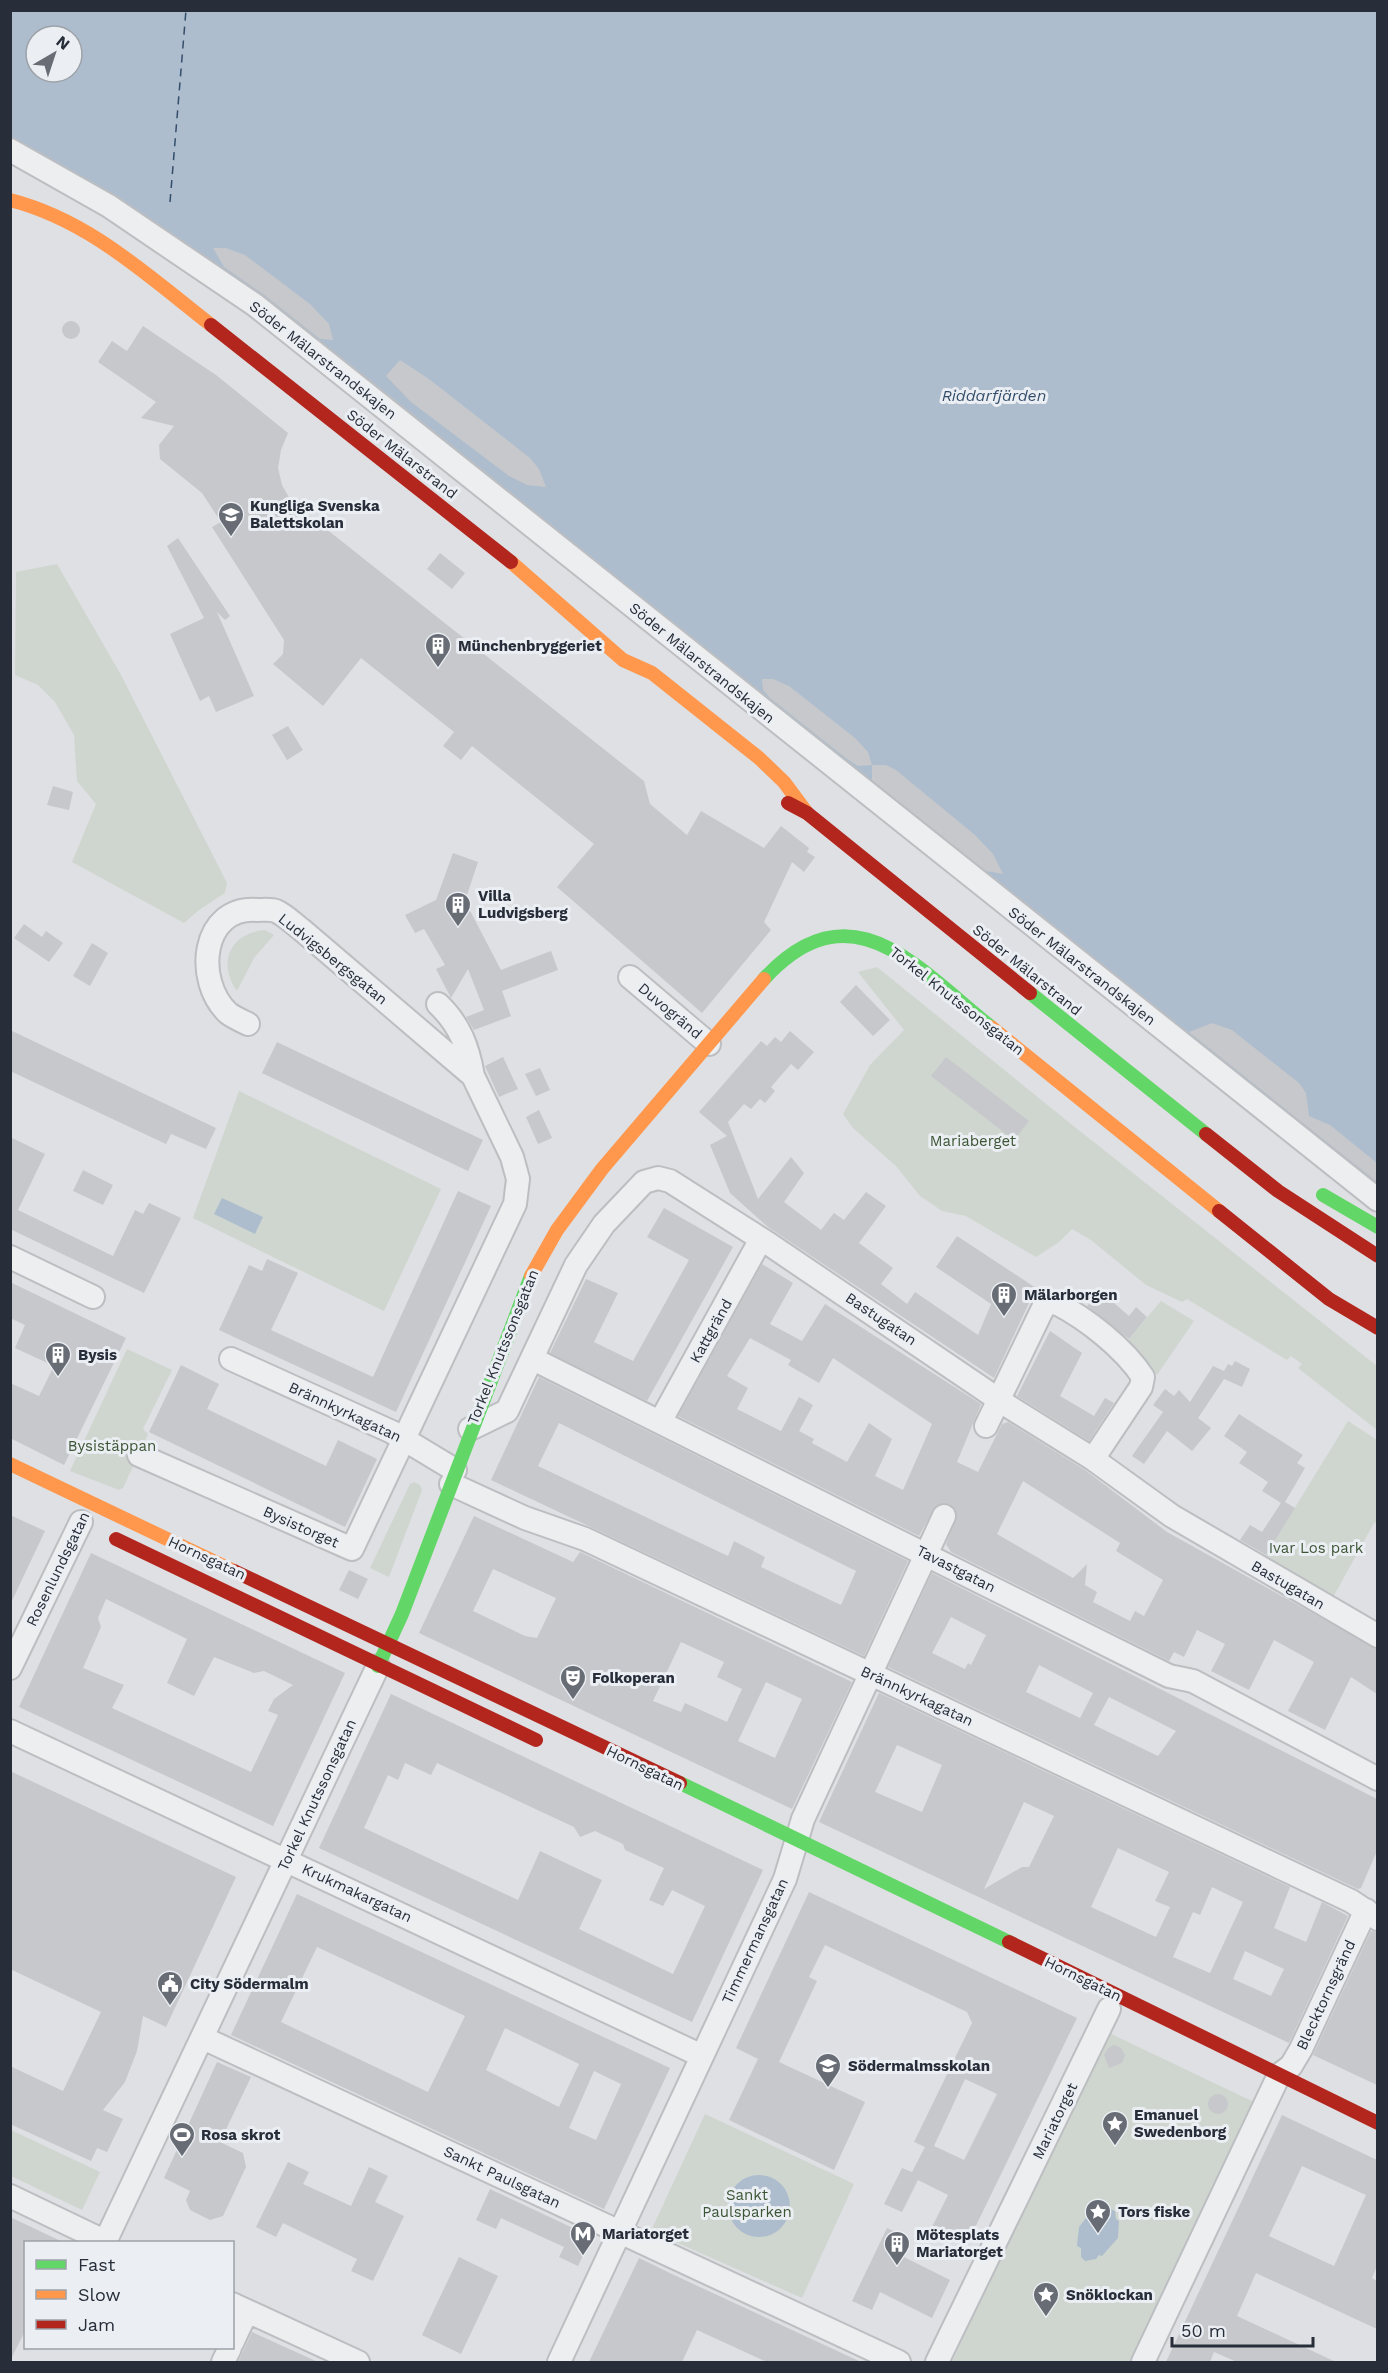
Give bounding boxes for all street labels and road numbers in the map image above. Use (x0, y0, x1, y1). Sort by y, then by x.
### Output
street label: Söder Mälarstrandskajen (246, 297, 400, 423)
street label: Söder Mälarstrand (343, 405, 461, 503)
street label: Söder Mälarstrandskajen (626, 599, 778, 727)
street label: Söder Mälarstrandskajen (1005, 903, 1159, 1029)
street label: Ludvigsbergsgatan (275, 910, 391, 1008)
street label: Söder Mälarstrand (969, 920, 1085, 1020)
street label: Torkel Knutssonsgatan (886, 943, 1028, 1059)
street label: Duvogränd (634, 979, 706, 1043)
street label: Torkel Knutssonsgatan (464, 1267, 542, 1427)
street label: Bastugatan (842, 1289, 920, 1349)
street label: Kattgränd (686, 1296, 736, 1366)
street label: Brännkyrkagatan (286, 1378, 404, 1446)
street label: Bysistorget (260, 1502, 342, 1552)
street label: Rosenlundsgatan (22, 1509, 94, 1629)
street label: Hornsgatan (165, 1532, 249, 1584)
street label: Tavastgatan (913, 1541, 999, 1597)
street label: Bastugatan (1248, 1557, 1328, 1613)
street label: Brännkyrkagatan (858, 1662, 976, 1730)
street label: Torkel Knutssonsgatan (274, 1716, 360, 1874)
street label: Hornsgatan (604, 1742, 686, 1794)
street label: Krukmakargatan (299, 1860, 415, 1926)
street label: Timmermansgatan (718, 1875, 792, 2007)
street label: Blecktornsgränd (1293, 1937, 1359, 2053)
street label: Hornsgatan (1042, 1953, 1124, 2005)
street label: Mariatorget (1029, 2079, 1082, 2162)
street label: Sankt Paulsgatan (441, 2142, 563, 2212)

